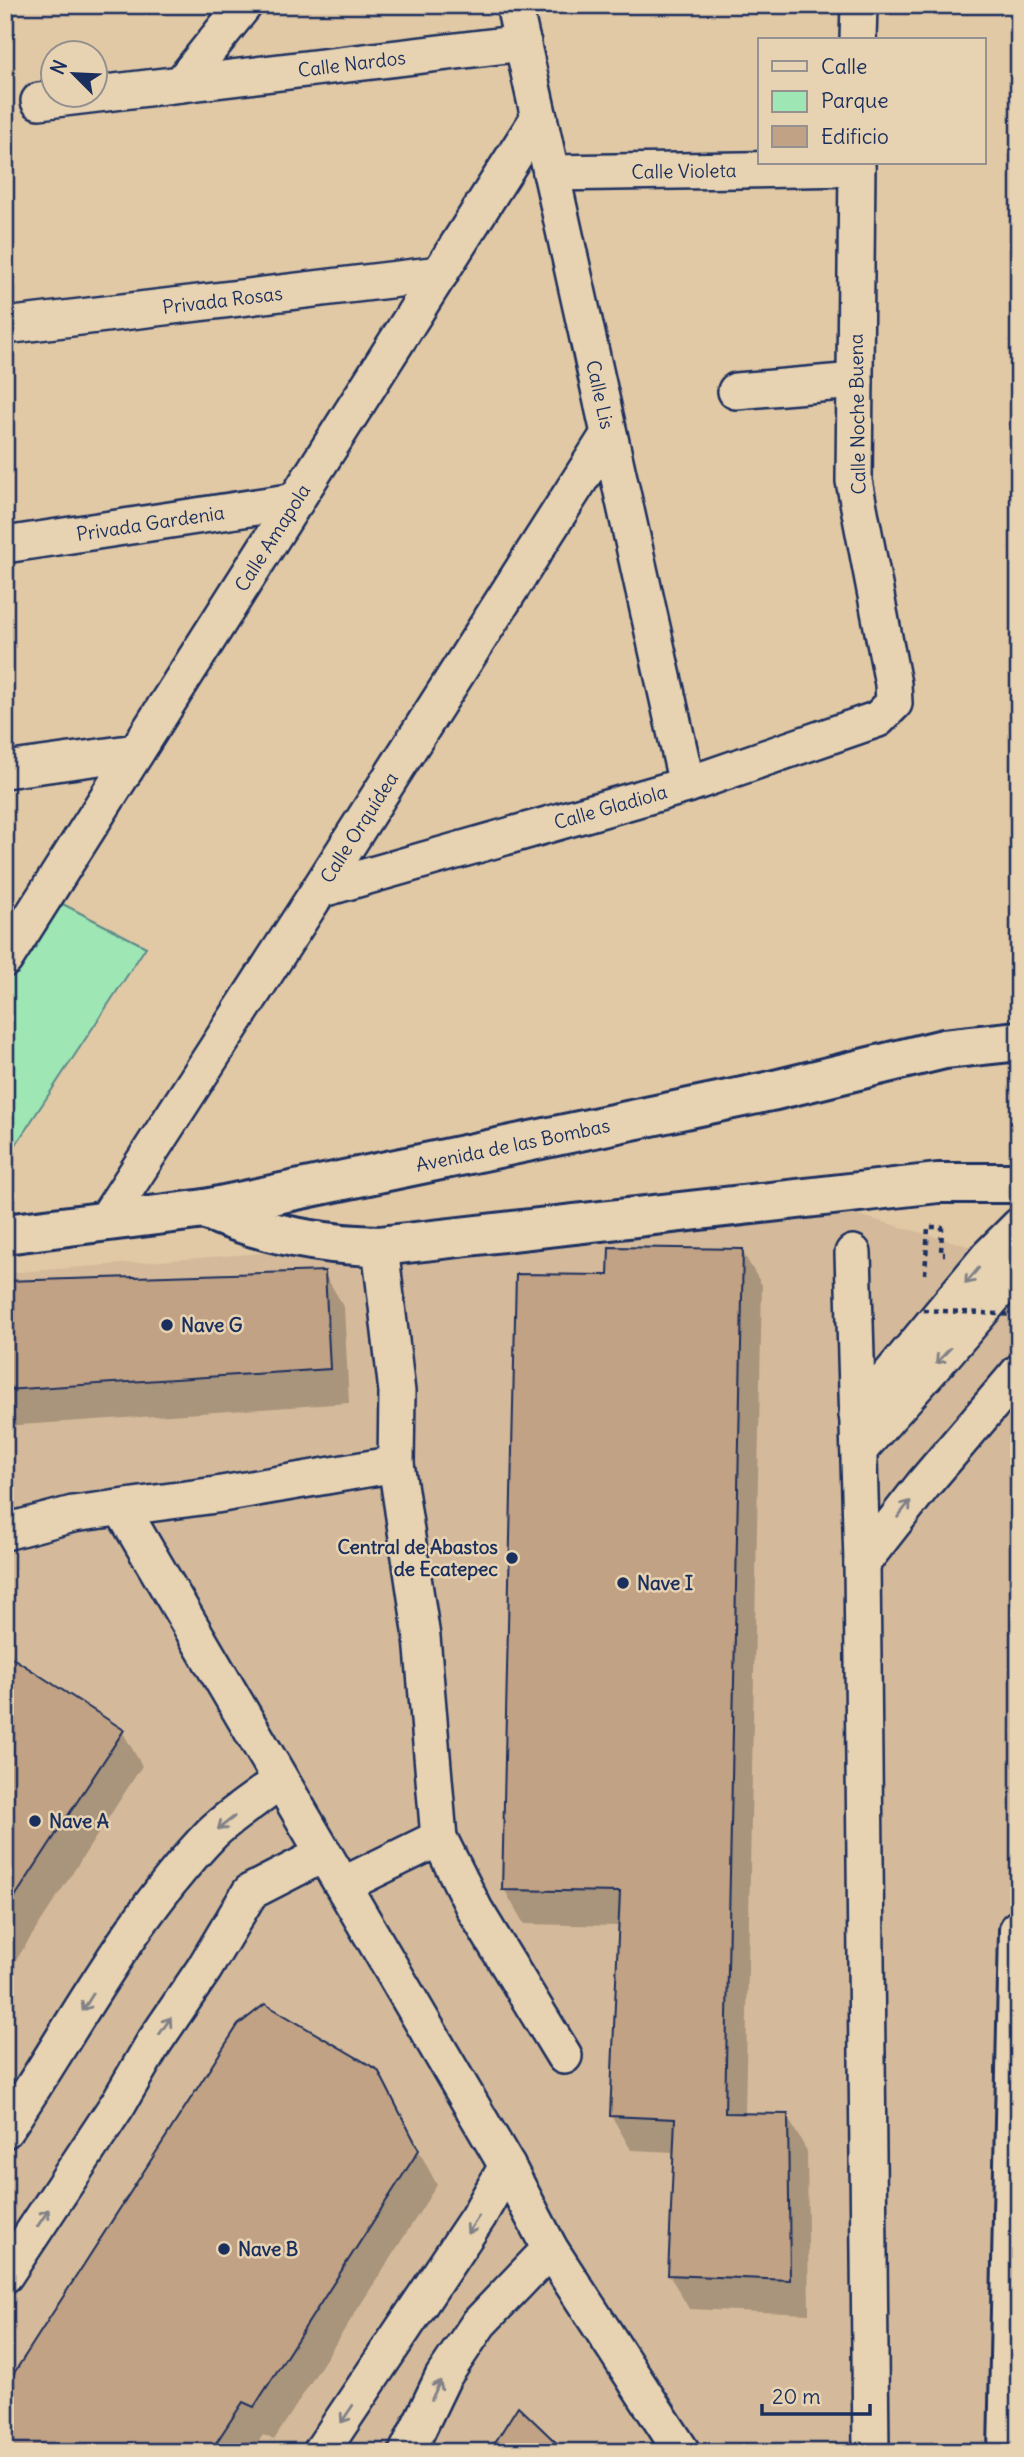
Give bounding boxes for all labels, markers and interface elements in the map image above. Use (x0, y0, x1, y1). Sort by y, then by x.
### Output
north arrow (38, 38, 108, 108)
legend (758, 38, 986, 164)
street label: Calle Nardos (296, 45, 407, 82)
text: Calle (821, 53, 867, 80)
text: N (45, 56, 72, 78)
text: Parque (821, 87, 889, 114)
text: Edificio (821, 123, 889, 150)
street label: Calle Violeta (631, 158, 737, 184)
street label: Privada Rosas (161, 281, 284, 319)
street label: Calle Noche Buena (844, 333, 870, 495)
street label: Calle Lis (581, 358, 620, 431)
street label: Calle Amapola (229, 479, 315, 596)
street label: Privada Gardenia (75, 500, 226, 546)
street label: Calle Orquídea (315, 767, 403, 887)
street label: Calle Gladiola (551, 779, 670, 834)
street label: Avenida de las Bombas (414, 1113, 612, 1177)
one-way arrow (964, 1267, 980, 1285)
place label: Nave G (181, 1313, 243, 1337)
marker: Nave G (159, 1317, 175, 1333)
one-way arrow (935, 1347, 951, 1365)
one-way arrow (897, 1500, 912, 1519)
place label: Central de Abastos de Ecatepec (338, 1535, 498, 1581)
marker: Central de Abastos de Ecatepec (504, 1550, 520, 1566)
place label: Nave I (637, 1571, 693, 1595)
marker: Nave I (615, 1575, 631, 1591)
place label: Nave A (49, 1809, 109, 1833)
marker: Nave A (27, 1813, 43, 1829)
one-way arrow (217, 1815, 235, 1830)
one-way arrow (80, 1992, 94, 2012)
one-way arrow (158, 2017, 172, 2037)
one-way arrow (36, 2209, 50, 2229)
one-way arrow (466, 2215, 480, 2234)
place label: Nave B (238, 2237, 298, 2261)
marker: Nave B (216, 2241, 232, 2257)
scale bar (762, 2373, 870, 2417)
one-way arrow (430, 2380, 444, 2401)
text: 20 m (772, 2383, 821, 2410)
one-way arrow (339, 2404, 354, 2423)

